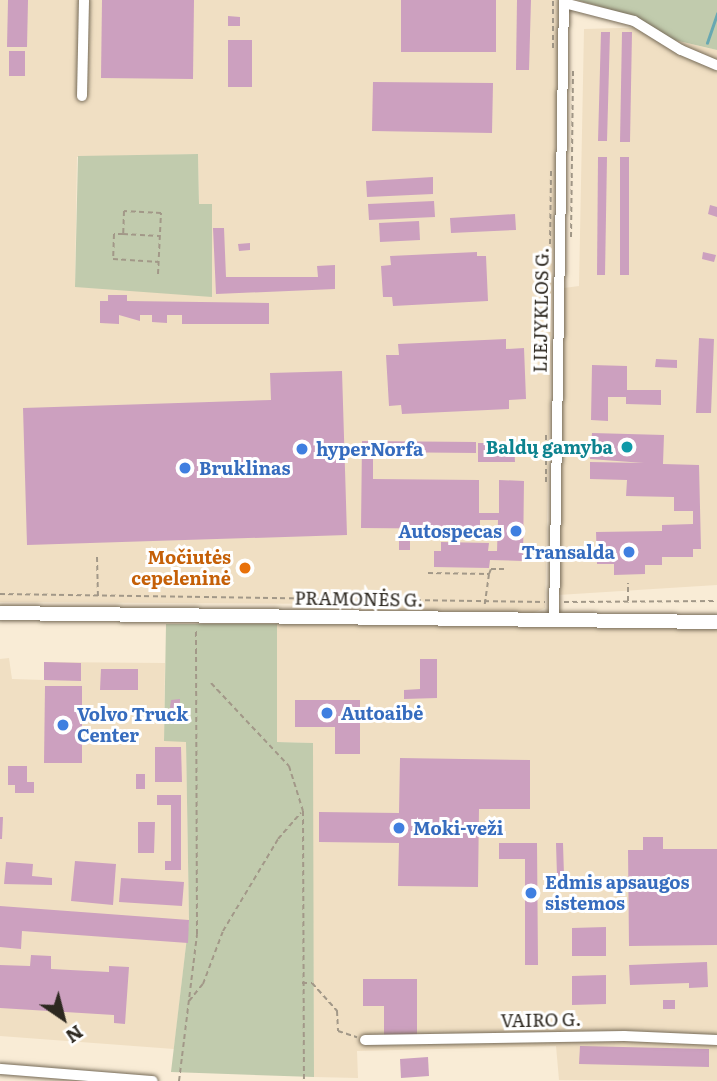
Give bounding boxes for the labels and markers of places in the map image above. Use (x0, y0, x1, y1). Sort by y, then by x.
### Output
place label: Baldų gamyba (486, 436, 613, 458)
place label: hyperNorfa (316, 438, 423, 460)
marker: Baldų gamyba (619, 439, 635, 455)
marker: hyperNorfa (294, 441, 310, 457)
place label: Bruklinas (199, 457, 290, 479)
marker: Bruklinas (177, 460, 193, 476)
place label: Autospecas (398, 520, 502, 542)
marker: Autospecas (508, 523, 524, 539)
place label: Transalda (521, 541, 615, 563)
marker: Transalda (621, 544, 637, 560)
place label: Močiutės cepeleninė (131, 547, 231, 590)
marker: Močiutės cepeleninė (237, 560, 253, 576)
place label: Autoaibė (341, 702, 423, 724)
place label: Volvo Truck Center (77, 704, 188, 746)
marker: Autoaibė (319, 705, 335, 721)
marker: Volvo Truck Center (55, 717, 71, 733)
place label: Moki-veži (413, 817, 503, 839)
marker: Moki-veži (391, 820, 407, 836)
place label: Edmis apsaugos sistemos (545, 872, 689, 914)
marker: Edmis apsaugos sistemos (523, 885, 539, 901)

